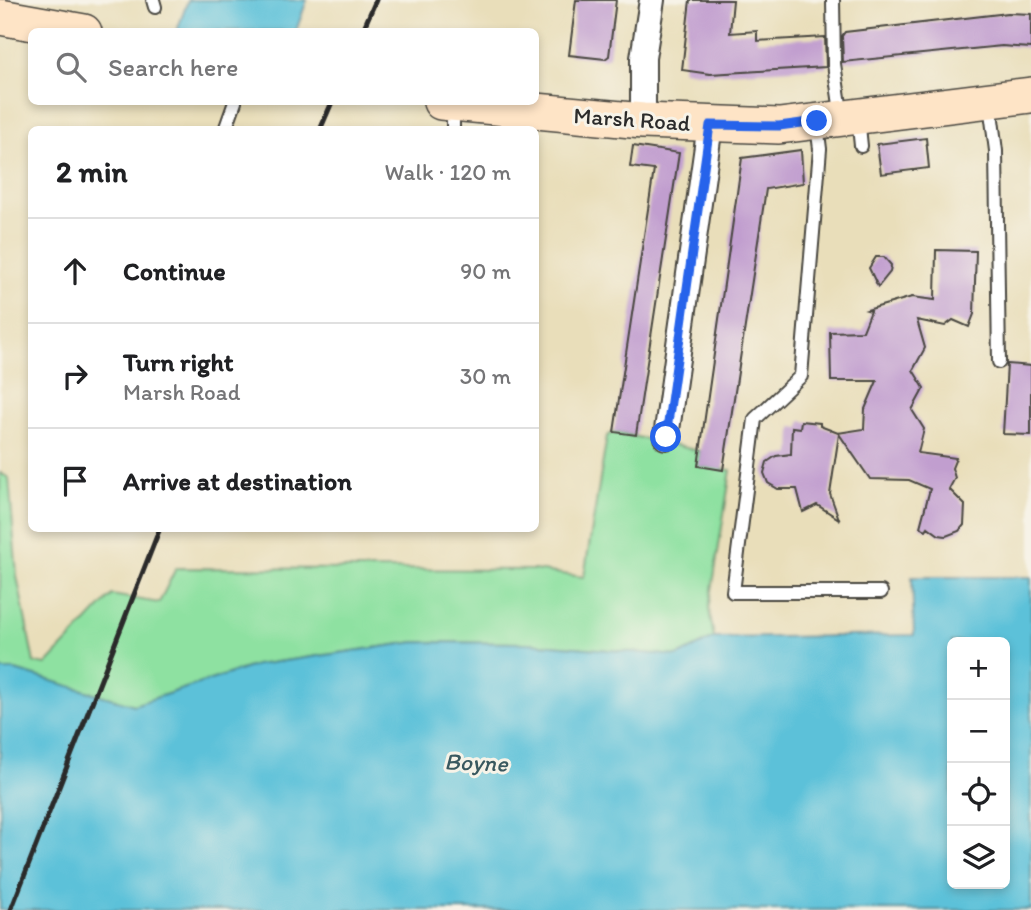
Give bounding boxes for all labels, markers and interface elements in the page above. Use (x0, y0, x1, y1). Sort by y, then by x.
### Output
search box (28, 28, 539, 105)
icon: search (52, 48, 90, 86)
text: Search here (108, 51, 238, 83)
street label: Marsh Road (572, 101, 692, 137)
route end (801, 105, 832, 136)
text: 2 min (56, 153, 127, 190)
text: Walk · 120 m (385, 158, 511, 186)
icon: ahead (56, 252, 94, 290)
text: Continue (123, 255, 226, 287)
text: 90 m (460, 257, 511, 285)
text: Turn right (123, 346, 234, 378)
icon: right (56, 357, 94, 395)
text: 30 m (460, 362, 511, 390)
text: Marsh Road (123, 378, 240, 406)
route start (650, 421, 681, 452)
icon: arrive (56, 462, 94, 500)
text: Arrive at destination (123, 465, 352, 497)
map controls (947, 637, 1010, 889)
button: + (947, 637, 1010, 700)
button: − (947, 700, 1010, 763)
water label: Boyne (444, 746, 510, 778)
button: locate (947, 763, 1010, 826)
button: layers (947, 826, 1010, 889)

